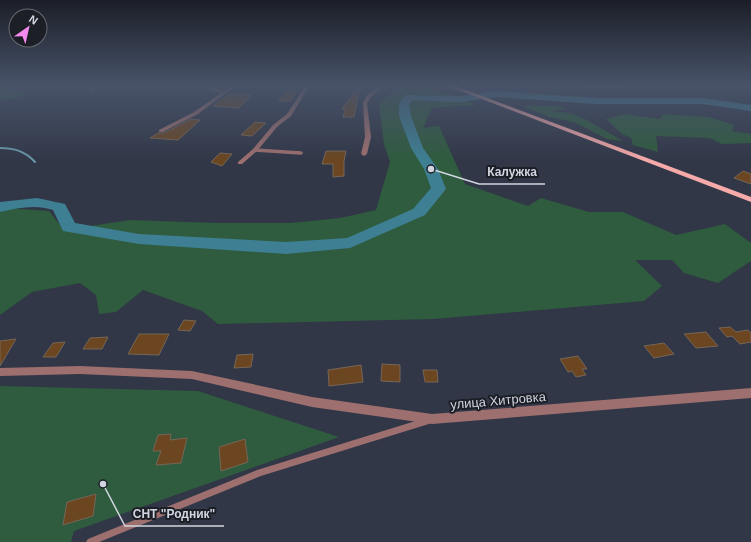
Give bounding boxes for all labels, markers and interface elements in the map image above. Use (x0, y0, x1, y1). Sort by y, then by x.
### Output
north arrow (8, 8, 48, 48)
text: N (27, 13, 40, 27)
callout: Калужка (479, 160, 545, 184)
text: Калужка (487, 165, 537, 179)
street label: улица Хитровка (450, 389, 547, 412)
callout: СНТ "Родник" (125, 502, 224, 526)
text: СНТ "Родник" (133, 507, 215, 521)

